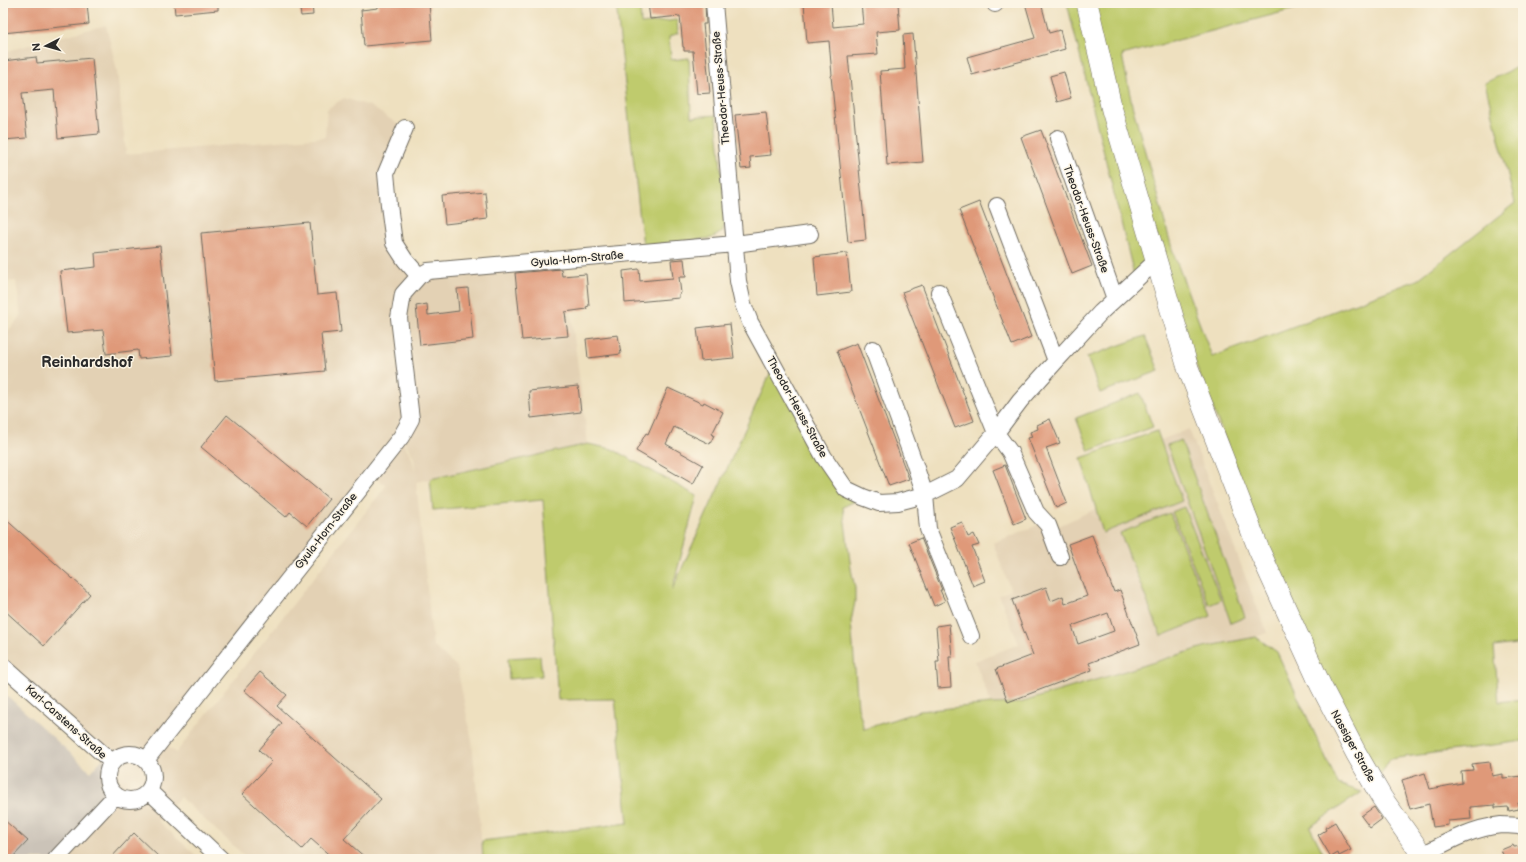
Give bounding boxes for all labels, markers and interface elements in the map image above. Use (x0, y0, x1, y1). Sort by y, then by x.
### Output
north arrow (26, 26, 66, 66)
street label: Theodor-Heuss-Straße (710, 30, 732, 145)
text: N (30, 42, 43, 52)
street label: Theodor-Heuss-Straße (1060, 163, 1112, 275)
street label: Gyula-Horn-Straße (530, 248, 624, 270)
district label: Reinhardshof (41, 353, 133, 372)
street label: Theodor-Heuss-Straße (764, 354, 830, 460)
street label: Gyula-Horn-Straße (292, 490, 360, 572)
street label: Karl-Carstens-Straße (23, 682, 110, 762)
street label: Nassiger Straße (1328, 708, 1378, 785)

